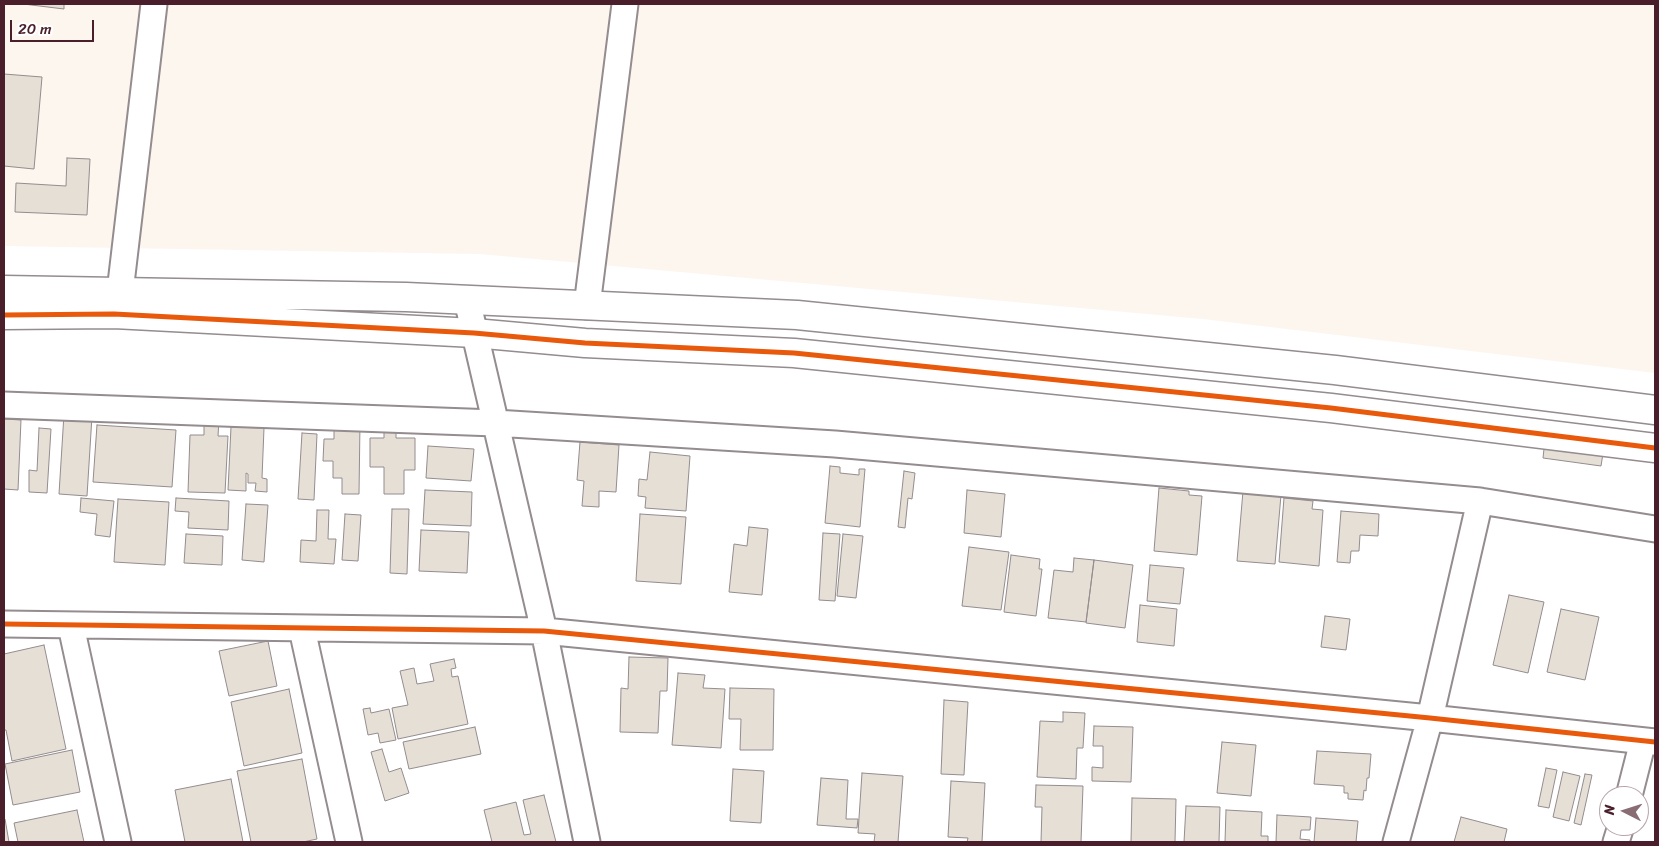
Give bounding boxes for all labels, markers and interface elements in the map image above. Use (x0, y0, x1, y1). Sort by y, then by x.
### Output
scale bar (12, 10, 96, 42)
text: 20 m (18, 16, 52, 42)
north arrow (1599, 786, 1649, 836)
text: N (1597, 804, 1622, 816)

